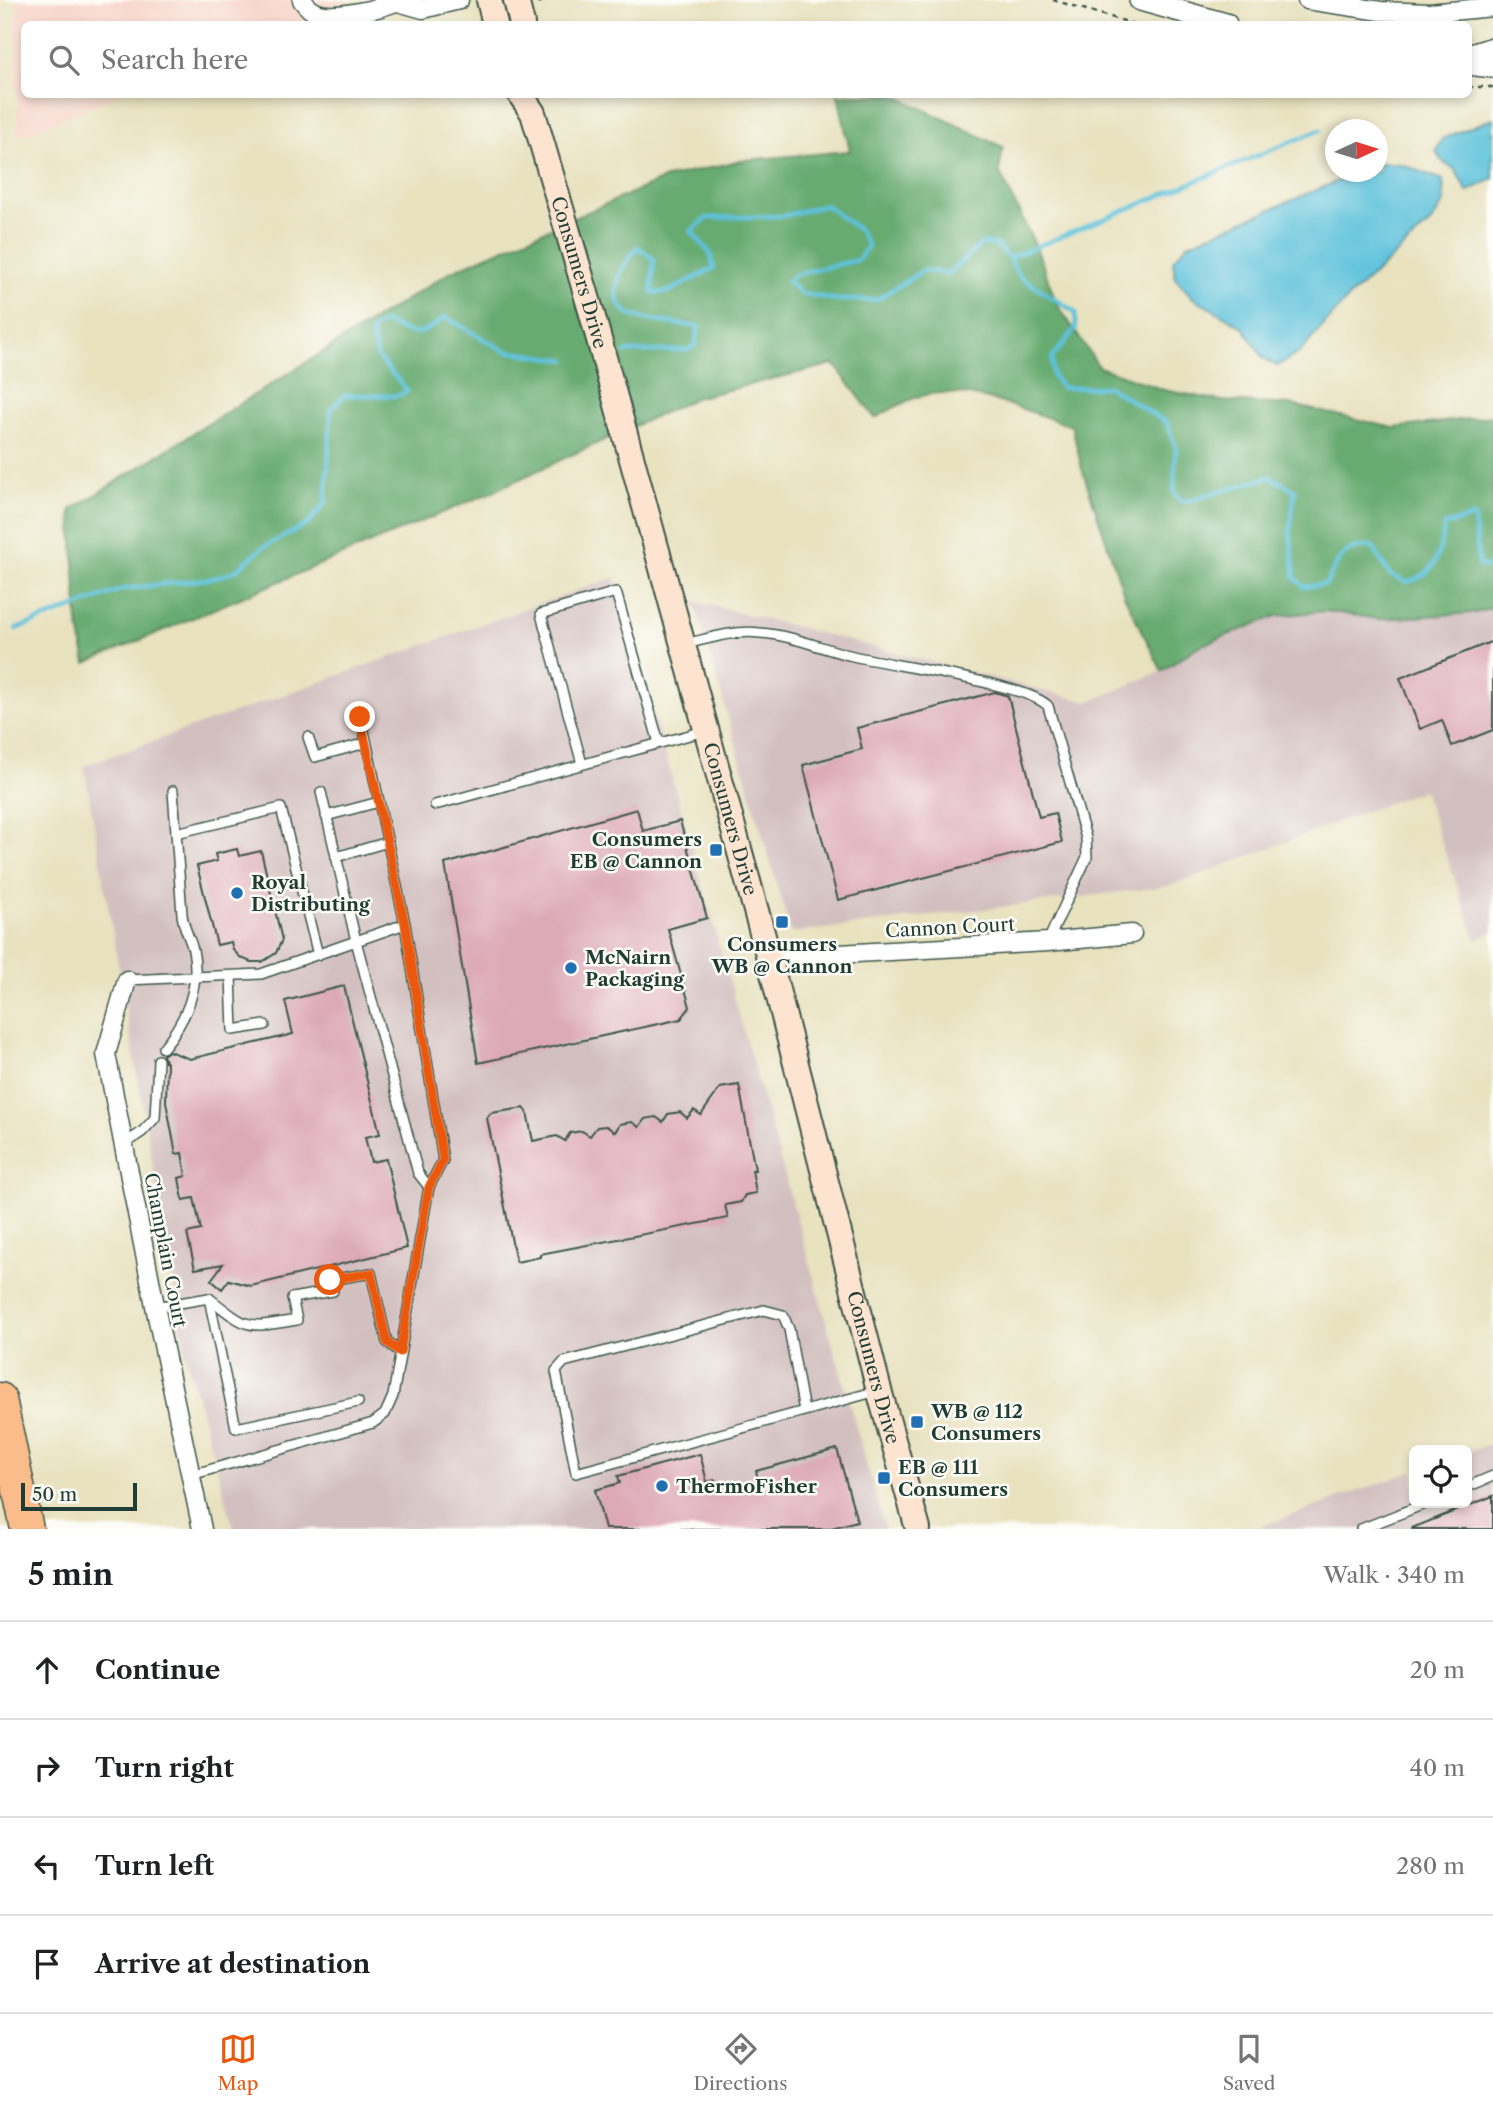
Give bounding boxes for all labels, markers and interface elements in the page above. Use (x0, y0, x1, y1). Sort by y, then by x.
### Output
search box (21, 21, 1472, 98)
icon: search (45, 41, 83, 79)
text: Search here (101, 44, 248, 76)
north arrow (1325, 119, 1388, 182)
street label: Consumers Drive (546, 194, 612, 351)
route end (344, 701, 375, 732)
street label: Consumers Drive (698, 740, 762, 898)
place label: Consumers EB @ Cannon (570, 828, 702, 873)
marker: Consumers EB @ Cannon (708, 842, 724, 858)
place label: Royal Distributing (251, 871, 371, 916)
marker: Royal Distributing (229, 885, 245, 901)
street label: Cannon Court (885, 913, 1016, 942)
marker: Consumers WB @ Cannon (774, 914, 790, 930)
place label: Consumers WB @ Cannon (710, 933, 853, 978)
place label: McNairn Packaging (585, 946, 685, 991)
marker: McNairn Packaging (563, 960, 579, 976)
street label: Champlain Court (139, 1171, 192, 1330)
route start (314, 1264, 345, 1295)
street label: Consumers Drive (842, 1289, 905, 1447)
place label: WB @ 112 Consumers (930, 1400, 1041, 1445)
marker: WB @ 112 Consumers (909, 1414, 925, 1430)
map controls (1409, 1445, 1472, 1508)
button: locate (1409, 1445, 1472, 1508)
place label: EB @ 111 Consumers (898, 1456, 1008, 1501)
marker: EB @ 111 Consumers (876, 1470, 892, 1486)
place label: ThermoFisher (676, 1475, 818, 1498)
marker: ThermoFisher (654, 1478, 670, 1494)
scale bar (21, 1480, 136, 1512)
text: 50 m (32, 1483, 77, 1506)
text: 5 min (28, 1556, 113, 1593)
text: Walk · 340 m (1323, 1561, 1465, 1589)
icon: ahead (28, 1651, 66, 1689)
text: Continue (95, 1654, 220, 1686)
text: 20 m (1410, 1656, 1465, 1684)
icon: right (28, 1749, 66, 1787)
text: Turn right (95, 1752, 234, 1784)
text: 40 m (1410, 1754, 1465, 1782)
icon: left (28, 1847, 66, 1885)
text: Turn left (95, 1850, 214, 1882)
text: 280 m (1396, 1852, 1465, 1880)
icon: arrive (28, 1945, 66, 1983)
text: Arrive at destination (95, 1948, 370, 1980)
tab: Map (218, 2030, 258, 2095)
tab: Directions (694, 2030, 787, 2095)
tab: Saved (1223, 2030, 1275, 2095)

